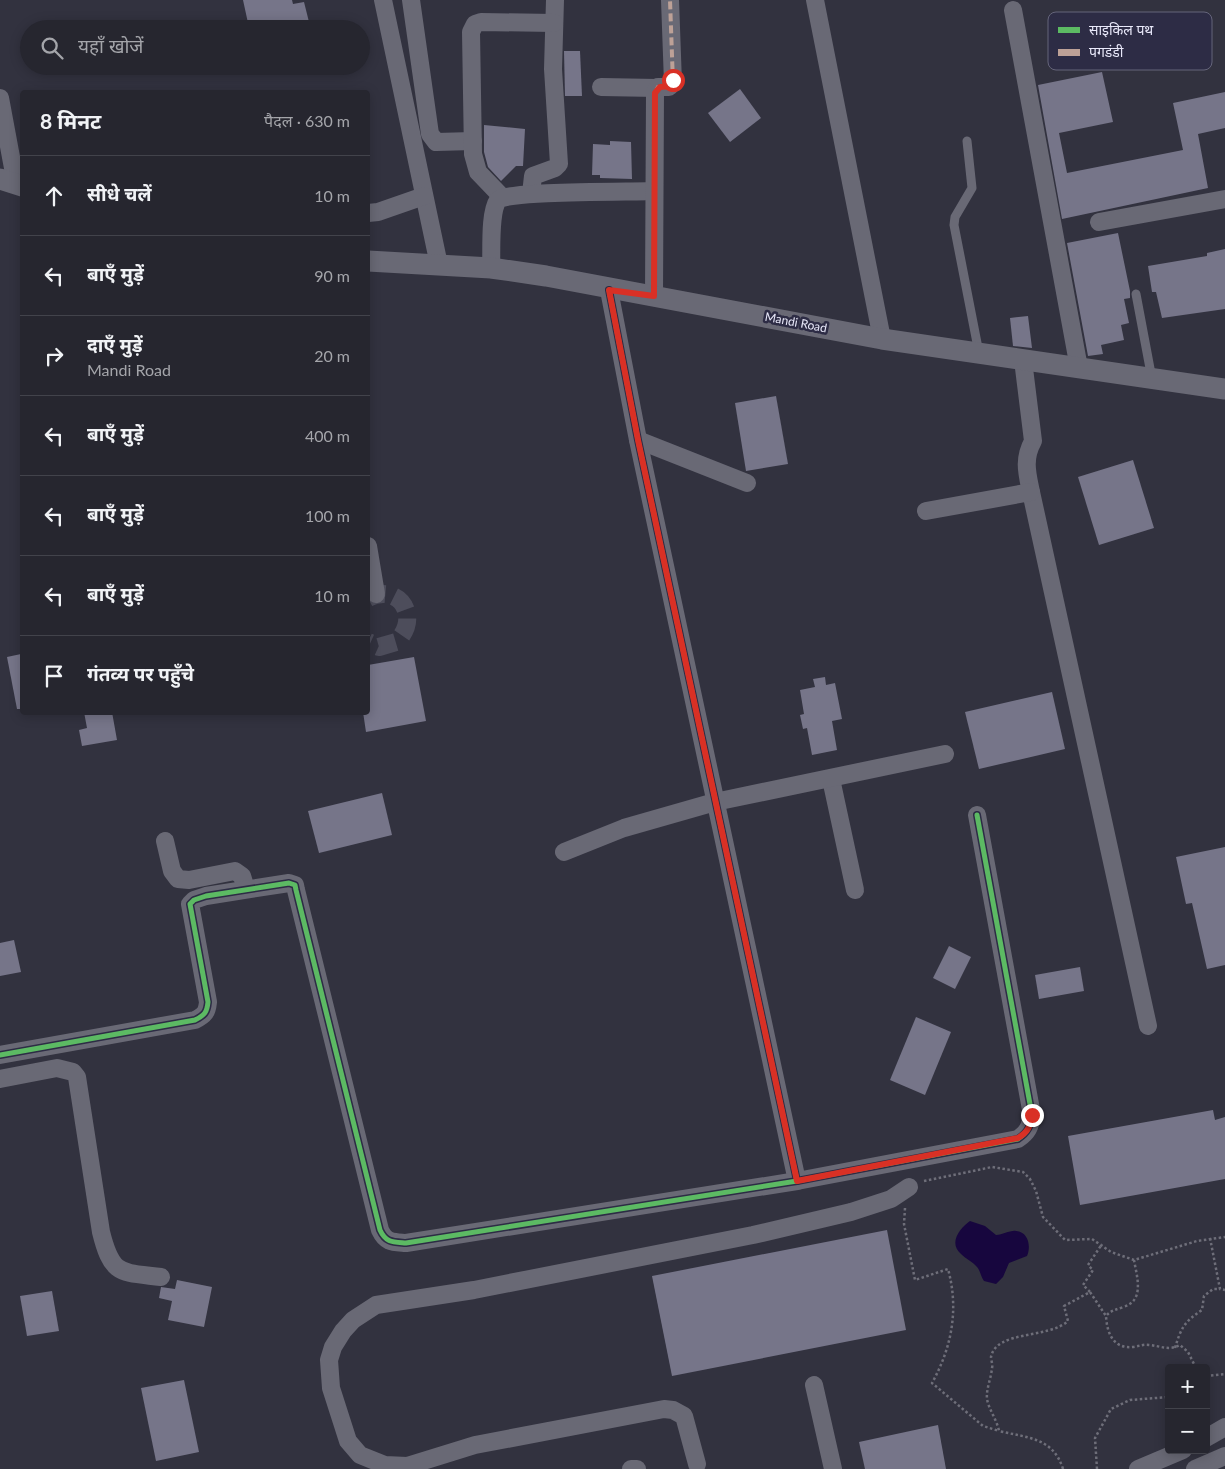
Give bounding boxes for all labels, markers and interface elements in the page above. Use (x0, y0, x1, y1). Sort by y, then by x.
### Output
legend (1048, 12, 1212, 70)
search box (20, 20, 370, 75)
text: साइकिल पथ (1089, 21, 1154, 38)
icon: search (38, 34, 66, 62)
text: यहाँ खोजें (78, 34, 143, 57)
text: पगडंडी (1089, 43, 1124, 60)
route start (662, 69, 685, 92)
text: 8 मिनट (40, 108, 101, 133)
text: पैदल · 630 m (264, 111, 350, 130)
icon: ahead (40, 182, 68, 210)
text: सीधे चलें (87, 182, 152, 205)
text: 10 m (314, 186, 350, 205)
icon: left (40, 262, 68, 290)
text: बाएँ मुड़ें (87, 262, 144, 285)
text: 90 m (314, 266, 350, 285)
street label: Mandi Road (764, 309, 828, 335)
text: दाएँ मुड़ें (87, 333, 143, 356)
icon: right (40, 342, 68, 370)
text: 20 m (314, 346, 350, 365)
text: Mandi Road (87, 360, 171, 379)
icon: left (40, 422, 68, 450)
text: बाएँ मुड़ें (87, 422, 144, 445)
text: 400 m (305, 426, 350, 445)
icon: left (40, 502, 68, 530)
text: बाएँ मुड़ें (87, 502, 144, 525)
text: 100 m (305, 506, 350, 525)
icon: left (40, 582, 68, 610)
text: बाएँ मुड़ें (87, 582, 144, 605)
text: 10 m (314, 586, 350, 605)
icon: arrive (40, 662, 68, 690)
text: गंतव्य पर पहुँचे (87, 662, 194, 685)
route end (1021, 1104, 1044, 1127)
map controls (1165, 1364, 1210, 1454)
button: + (1165, 1364, 1210, 1409)
button: − (1165, 1409, 1210, 1454)

